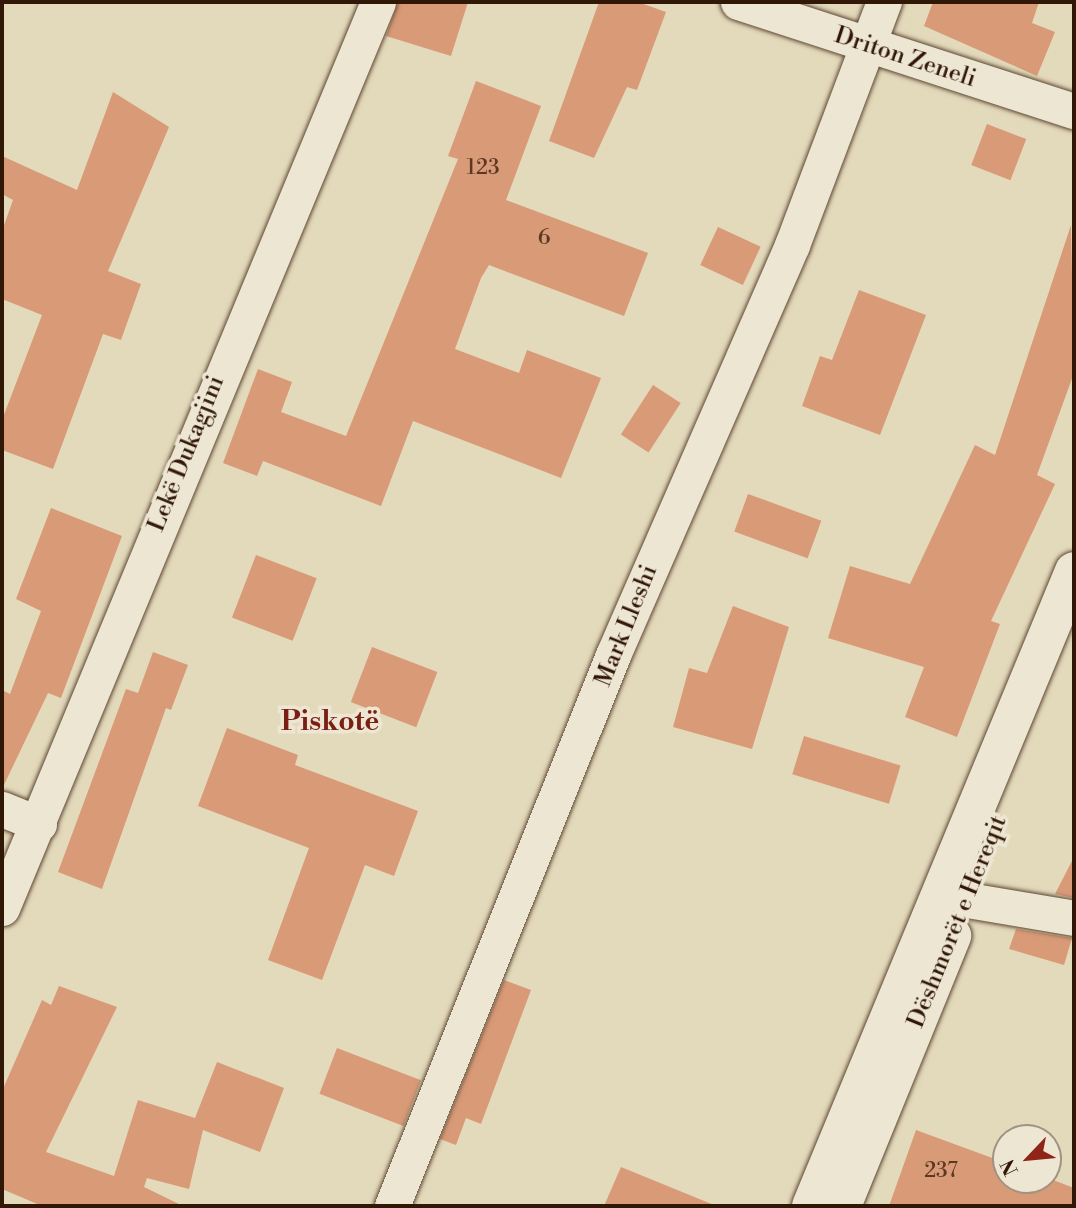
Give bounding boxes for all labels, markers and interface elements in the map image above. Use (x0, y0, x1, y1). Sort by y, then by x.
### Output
street label: Driton Zeneli (831, 22, 979, 94)
house number: 123 (466, 155, 500, 181)
house number: 6 (538, 225, 550, 251)
street label: Lekë Dukagjini (143, 372, 231, 536)
street label: Mark Lleshi (590, 561, 664, 691)
district label: Piskotë (281, 705, 379, 739)
street label: Dëshmorët e Hereqit (902, 812, 1014, 1032)
north arrow (992, 1124, 1062, 1194)
text: N (996, 1155, 1024, 1179)
house number: 237 (924, 1158, 958, 1184)

